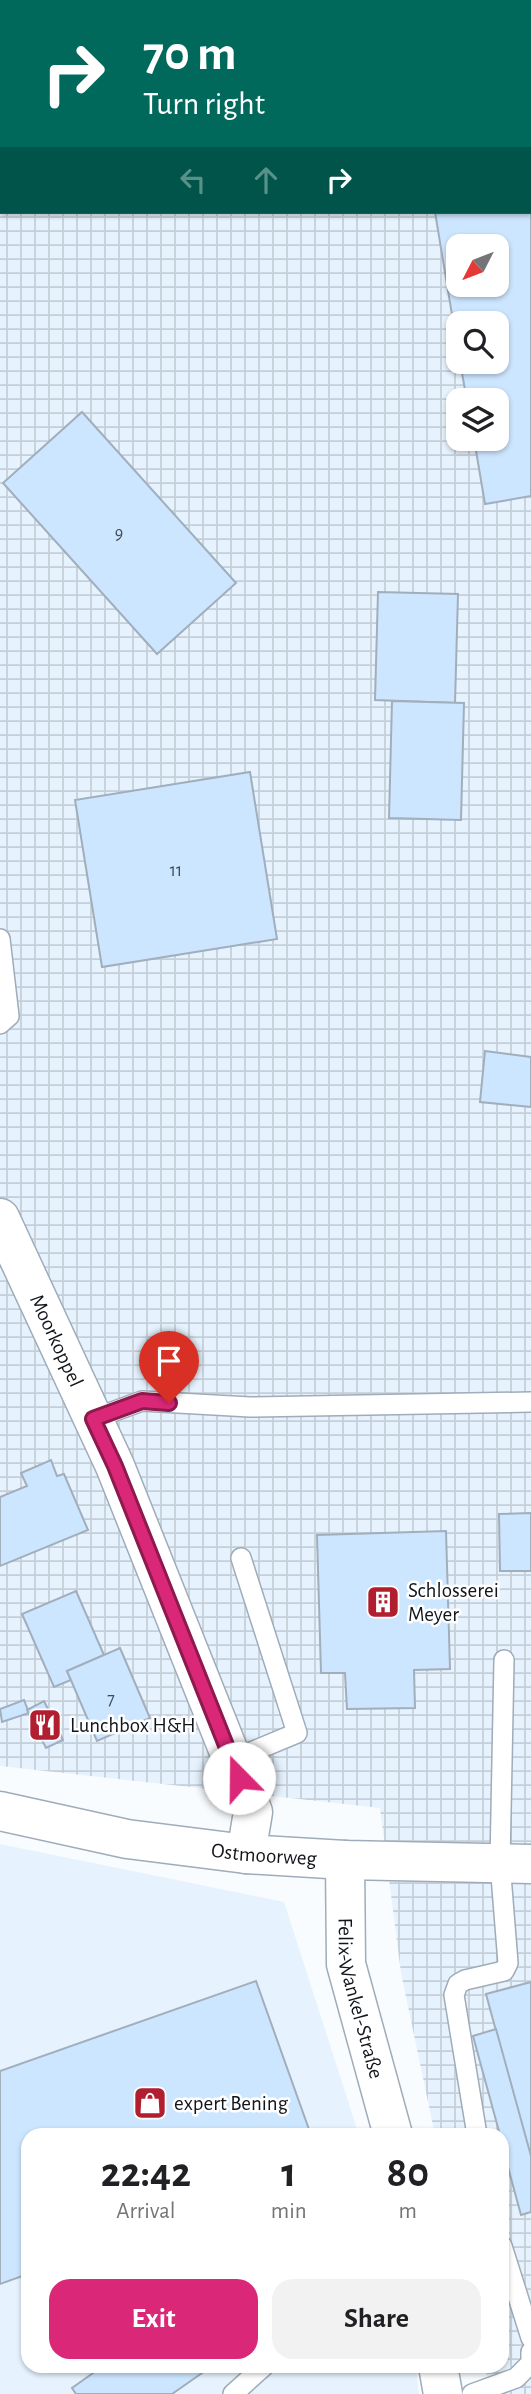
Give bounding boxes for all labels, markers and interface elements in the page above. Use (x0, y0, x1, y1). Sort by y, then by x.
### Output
icon: right (28, 28, 119, 119)
text: 70 m (143, 30, 237, 79)
text: Turn right (143, 88, 265, 120)
icon: left (174, 161, 212, 199)
icon: ahead (247, 161, 285, 199)
icon: right (320, 161, 358, 199)
north arrow (446, 234, 509, 298)
map controls (446, 234, 509, 451)
button: search (446, 311, 509, 374)
button: layers (446, 388, 509, 451)
house number: 9 (115, 525, 123, 543)
house number: 11 (170, 862, 182, 880)
street label: Moorkoppel (26, 1291, 87, 1390)
pin (139, 1331, 199, 1403)
icon: arrive (150, 1342, 188, 1380)
place label: Schlosserei Meyer (408, 1580, 499, 1625)
building icon: Schlosserei Meyer (364, 1583, 402, 1621)
house number: 7 (107, 1691, 115, 1709)
restaurant icon: Lunchbox H&H (26, 1706, 64, 1744)
place label: Lunchbox H&H (70, 1715, 196, 1736)
position arrow (202, 1741, 276, 1815)
street label: Ostmoorweg (210, 1840, 318, 1869)
street label: Felix-Wankel-Straße (334, 1918, 387, 2081)
shop icon: expert Bening (131, 2084, 169, 2122)
place label: expert Bening (174, 2093, 289, 2114)
text: 22:42 (101, 2152, 191, 2194)
text: 1 (281, 2152, 296, 2194)
text: 80 (387, 2152, 429, 2194)
text: Arrival (116, 2200, 175, 2223)
text: min (271, 2200, 307, 2223)
text: m (399, 2200, 417, 2223)
button: Exit (49, 2279, 258, 2359)
button: Share (272, 2279, 481, 2359)

